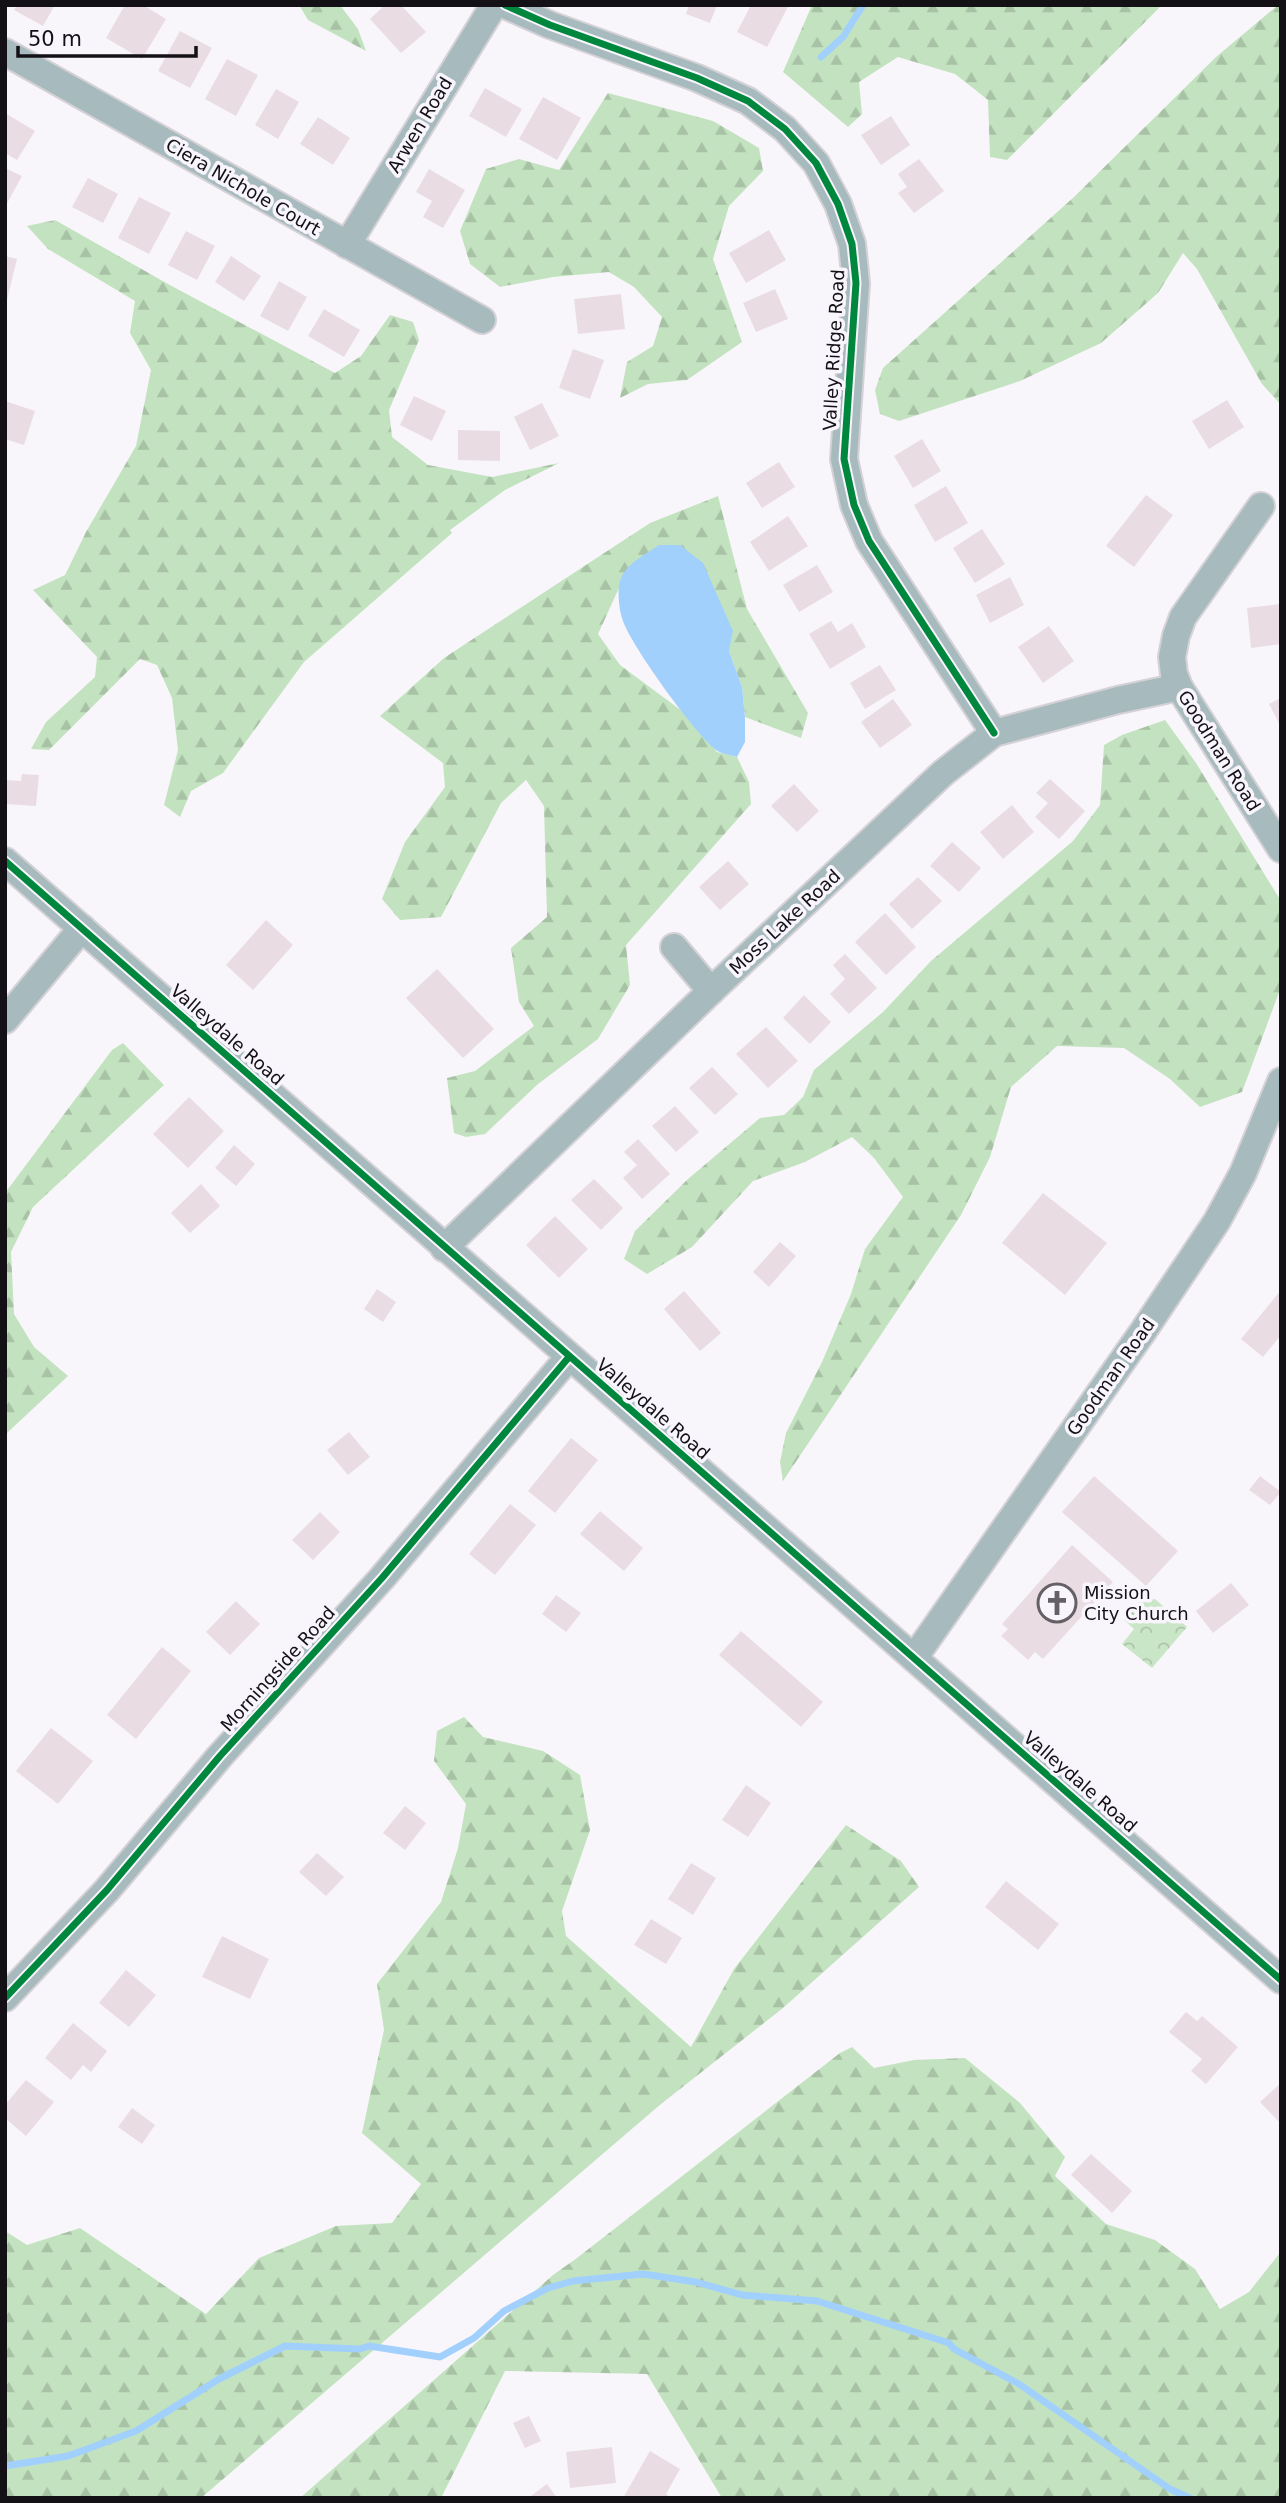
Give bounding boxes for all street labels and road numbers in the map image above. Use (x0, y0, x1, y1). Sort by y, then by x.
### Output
street label: Arwen Road (383, 73, 456, 176)
street label: Ciera Nichole Court (162, 134, 324, 239)
street label: Valley Ridge Road (819, 269, 848, 431)
street label: Goodman Road (1174, 687, 1265, 815)
street label: Moss Lake Road (725, 865, 844, 978)
street label: Valleydale Road (166, 980, 288, 1089)
street label: Goodman Road (1062, 1314, 1159, 1439)
street label: Valleydale Road (592, 1354, 714, 1463)
street label: Morningside Road (216, 1602, 339, 1735)
street label: Valleydale Road (1019, 1727, 1141, 1836)

